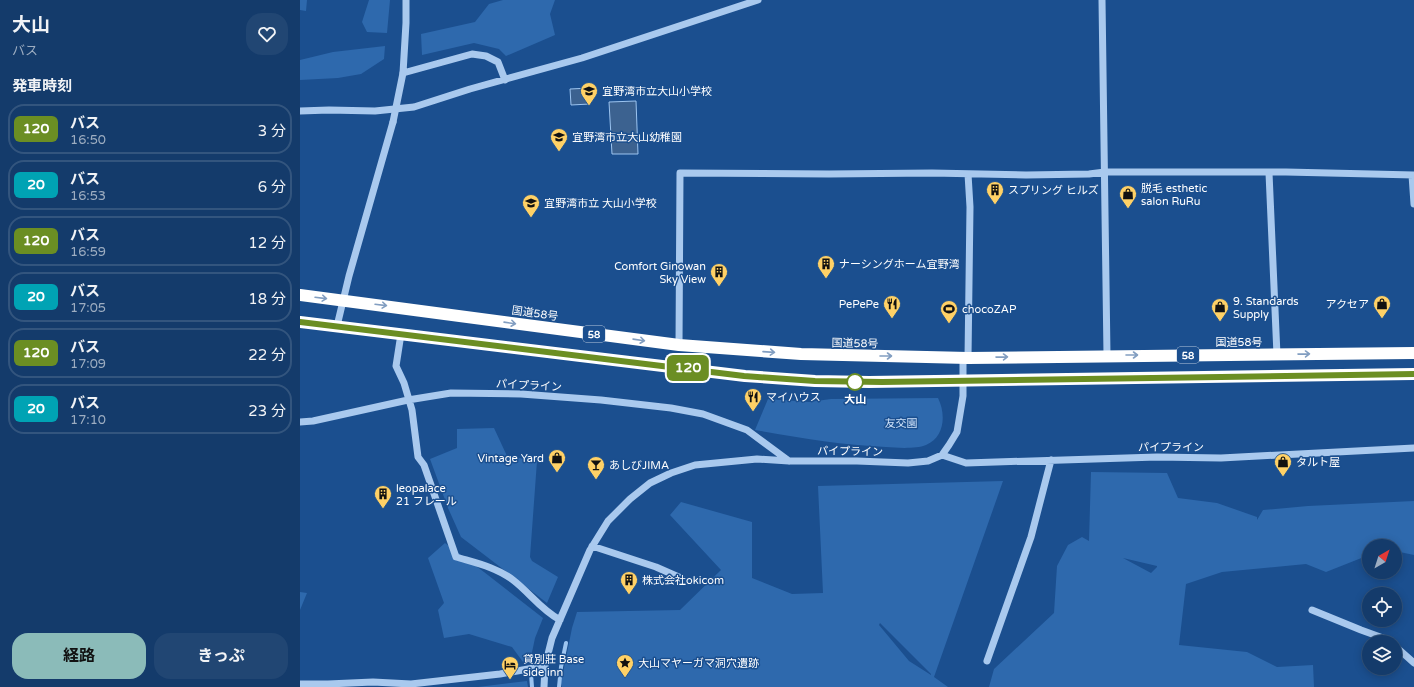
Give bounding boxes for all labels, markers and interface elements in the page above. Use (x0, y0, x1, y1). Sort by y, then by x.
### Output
button: heart (246, 13, 288, 55)
text: 大山 (12, 14, 50, 36)
text: バス (12, 43, 38, 59)
text: 発車時刻 (12, 77, 72, 95)
school or university icon: 宜野湾市立大山小学校 (579, 81, 599, 106)
place label: 宜野湾市立大山小学校 (602, 85, 712, 98)
text: バス (70, 114, 100, 132)
text: 120 (23, 120, 49, 137)
text: 3 分 (258, 122, 286, 140)
school or university icon: 宜野湾市立大山幼稚園 (549, 127, 569, 152)
place label: 宜野湾市立大山幼稚園 (572, 131, 682, 144)
text: 16:50 (70, 132, 106, 148)
text: バス (70, 170, 100, 188)
text: 20 (27, 176, 45, 193)
text: 6 分 (258, 178, 286, 196)
building icon: スプリング ヒルズ (985, 180, 1005, 205)
place label: 脱毛 esthetic salon RuRu (1141, 182, 1207, 208)
place label: スプリング ヒルズ (1008, 184, 1099, 197)
shop icon: 脱毛 esthetic salon RuRu (1118, 184, 1138, 209)
text: 16:53 (70, 188, 106, 204)
school or university icon: 宜野湾市立 大山小学校 (521, 193, 541, 218)
place label: 宜野湾市立 大山小学校 (544, 197, 657, 210)
text: バス (70, 226, 100, 244)
text: 120 (23, 232, 49, 249)
text: 12 分 (248, 234, 286, 252)
text: 16:59 (70, 244, 106, 260)
building icon: ナーシングホーム宜野湾 (816, 254, 836, 279)
place label: ナーシングホーム宜野湾 (839, 258, 959, 271)
place label: Comfort Ginowan Sky View (614, 260, 706, 286)
building icon: Comfort Ginowan Sky View (709, 262, 729, 287)
text: バス (70, 282, 100, 300)
text: 20 (27, 288, 45, 305)
text: 18 分 (248, 290, 286, 308)
one-way arrow (314, 294, 327, 302)
restaurant icon: PePePe (882, 294, 902, 319)
shop icon: アクセア (1372, 294, 1392, 319)
place label: 9. Standards Supply (1233, 295, 1299, 321)
shop icon: 9. Standards Supply (1210, 297, 1230, 322)
place label: PePePe (839, 298, 879, 311)
place label: アクセア (1326, 298, 1369, 311)
sports icon: chocoZAP (939, 299, 959, 324)
text: 17:05 (70, 300, 106, 316)
one-way arrow (375, 301, 388, 309)
place label: chocoZAP (962, 303, 1016, 316)
street label: 国道58号 (511, 304, 559, 323)
one-way arrow (503, 319, 516, 327)
road number: 58 (583, 326, 605, 342)
one-way arrow (632, 336, 645, 344)
street label: 国道58号 (1216, 336, 1262, 349)
street label: 国道58号 (831, 337, 879, 350)
text: バス (70, 338, 100, 356)
text: 120 (23, 344, 49, 361)
text: 22 分 (248, 346, 286, 364)
road number: 58 (1177, 347, 1199, 363)
one-way arrow (762, 348, 775, 356)
one-way arrow (1297, 350, 1310, 358)
one-way arrow (1125, 351, 1138, 359)
one-way arrow (879, 352, 892, 360)
one-way arrow (995, 353, 1008, 360)
line badge: 120 (665, 355, 711, 381)
text: 17:09 (70, 356, 106, 372)
text: 120 (675, 359, 701, 376)
marker: 大山 (846, 373, 864, 391)
street label: パイプライン (496, 377, 562, 394)
restaurant icon: マイハウス (743, 387, 763, 412)
place label: マイハウス (766, 391, 821, 404)
place label: 大山 (844, 393, 866, 406)
text: バス (70, 394, 100, 412)
text: 20 (27, 400, 45, 417)
text: 23 分 (248, 402, 286, 420)
text: 17:10 (70, 412, 106, 428)
park label: 友交園 (885, 417, 918, 430)
street label: パイプライン (1138, 441, 1204, 454)
street label: パイプライン (817, 444, 883, 459)
shop icon: Vintage Yard (547, 448, 567, 473)
place label: Vintage Yard (477, 452, 544, 465)
shop icon: タルト屋 (1273, 452, 1293, 477)
bar icon: あしびJIMA (586, 455, 606, 480)
place label: タルト屋 (1296, 456, 1340, 469)
place label: あしびJIMA (609, 459, 669, 472)
place label: leopalace 21 フレール (396, 482, 457, 508)
building icon: leopalace 21 フレール (373, 484, 393, 509)
north arrow (1362, 539, 1402, 579)
map controls (1362, 539, 1402, 675)
building icon: 株式会社okicom (619, 570, 639, 595)
place label: 株式会社okicom (642, 574, 724, 587)
button: locate (1362, 587, 1402, 627)
button: 経路 (12, 633, 146, 679)
button: きっぷ (154, 633, 288, 679)
button: layers (1362, 635, 1402, 675)
place label: 貸別莊 Base side inn (523, 653, 584, 679)
place icon: 大山マヤーガマ洞穴遺跡 (615, 653, 635, 678)
hotel icon: 貸別莊 Base side inn (500, 655, 520, 680)
place label: 大山マヤーガマ洞穴遺跡 (638, 657, 759, 670)

